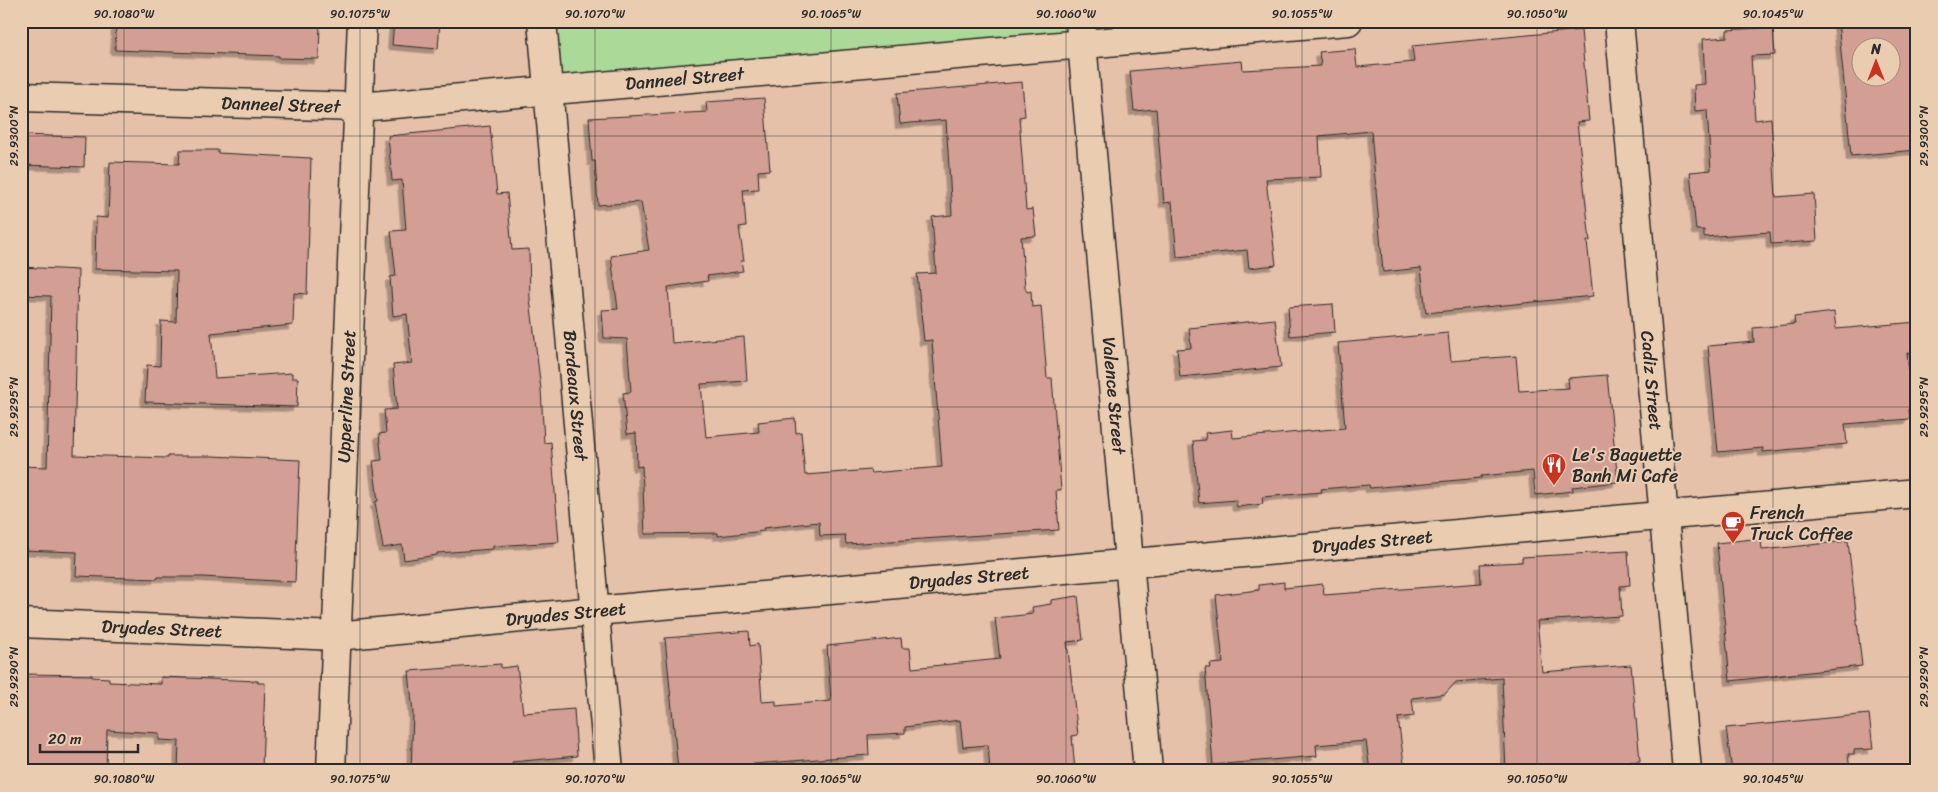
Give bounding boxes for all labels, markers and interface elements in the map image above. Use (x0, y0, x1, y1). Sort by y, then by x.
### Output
text: 90.1080°W (94, 3, 155, 25)
text: 90.1075°W (330, 3, 391, 25)
text: 90.1070°W (565, 3, 626, 25)
text: 90.1065°W (801, 3, 862, 25)
text: 90.1060°W (1036, 3, 1097, 25)
text: 90.1055°W (1272, 3, 1333, 25)
text: 90.1050°W (1507, 3, 1568, 25)
text: 90.1045°W (1743, 3, 1804, 25)
text: N (1870, 37, 1881, 62)
north arrow (1850, 38, 1900, 88)
street label: Danneel Street (624, 58, 746, 100)
street label: Danneel Street (221, 87, 342, 122)
text: 29.9300°N (3, 105, 25, 166)
text: 29.9300°N (1913, 105, 1935, 166)
street label: Upperline Street (328, 329, 365, 464)
street label: Bordeaux Street (554, 329, 597, 463)
street label: Cadiz Street (1631, 329, 1672, 432)
street label: Valence Street (1093, 336, 1135, 456)
text: 29.9295°N (3, 376, 25, 437)
text: 29.9295°N (1913, 376, 1935, 437)
place label: Le's Baguette Banh Mi Cafe (1572, 439, 1682, 492)
restaurant icon: Le's Baguette Banh Mi Cafe (1541, 452, 1567, 486)
place label: French Truck Coffee (1750, 497, 1853, 550)
cafe icon: French Truck Coffee (1720, 510, 1746, 544)
street label: Dryades Street (1311, 520, 1434, 563)
street label: Dryades Street (908, 556, 1031, 599)
street label: Dryades Street (504, 592, 627, 636)
street label: Dryades Street (101, 610, 223, 647)
text: 29.9290°N (3, 646, 25, 707)
text: 29.9290°N (1913, 646, 1935, 707)
scale bar (40, 722, 138, 754)
text: 20 m (48, 726, 82, 752)
text: 90.1080°W (94, 768, 155, 790)
text: 90.1075°W (330, 768, 391, 790)
text: 90.1070°W (565, 768, 626, 790)
text: 90.1065°W (801, 768, 862, 790)
text: 90.1060°W (1036, 768, 1097, 790)
text: 90.1055°W (1272, 768, 1333, 790)
text: 90.1050°W (1507, 768, 1568, 790)
text: 90.1045°W (1743, 768, 1804, 790)

